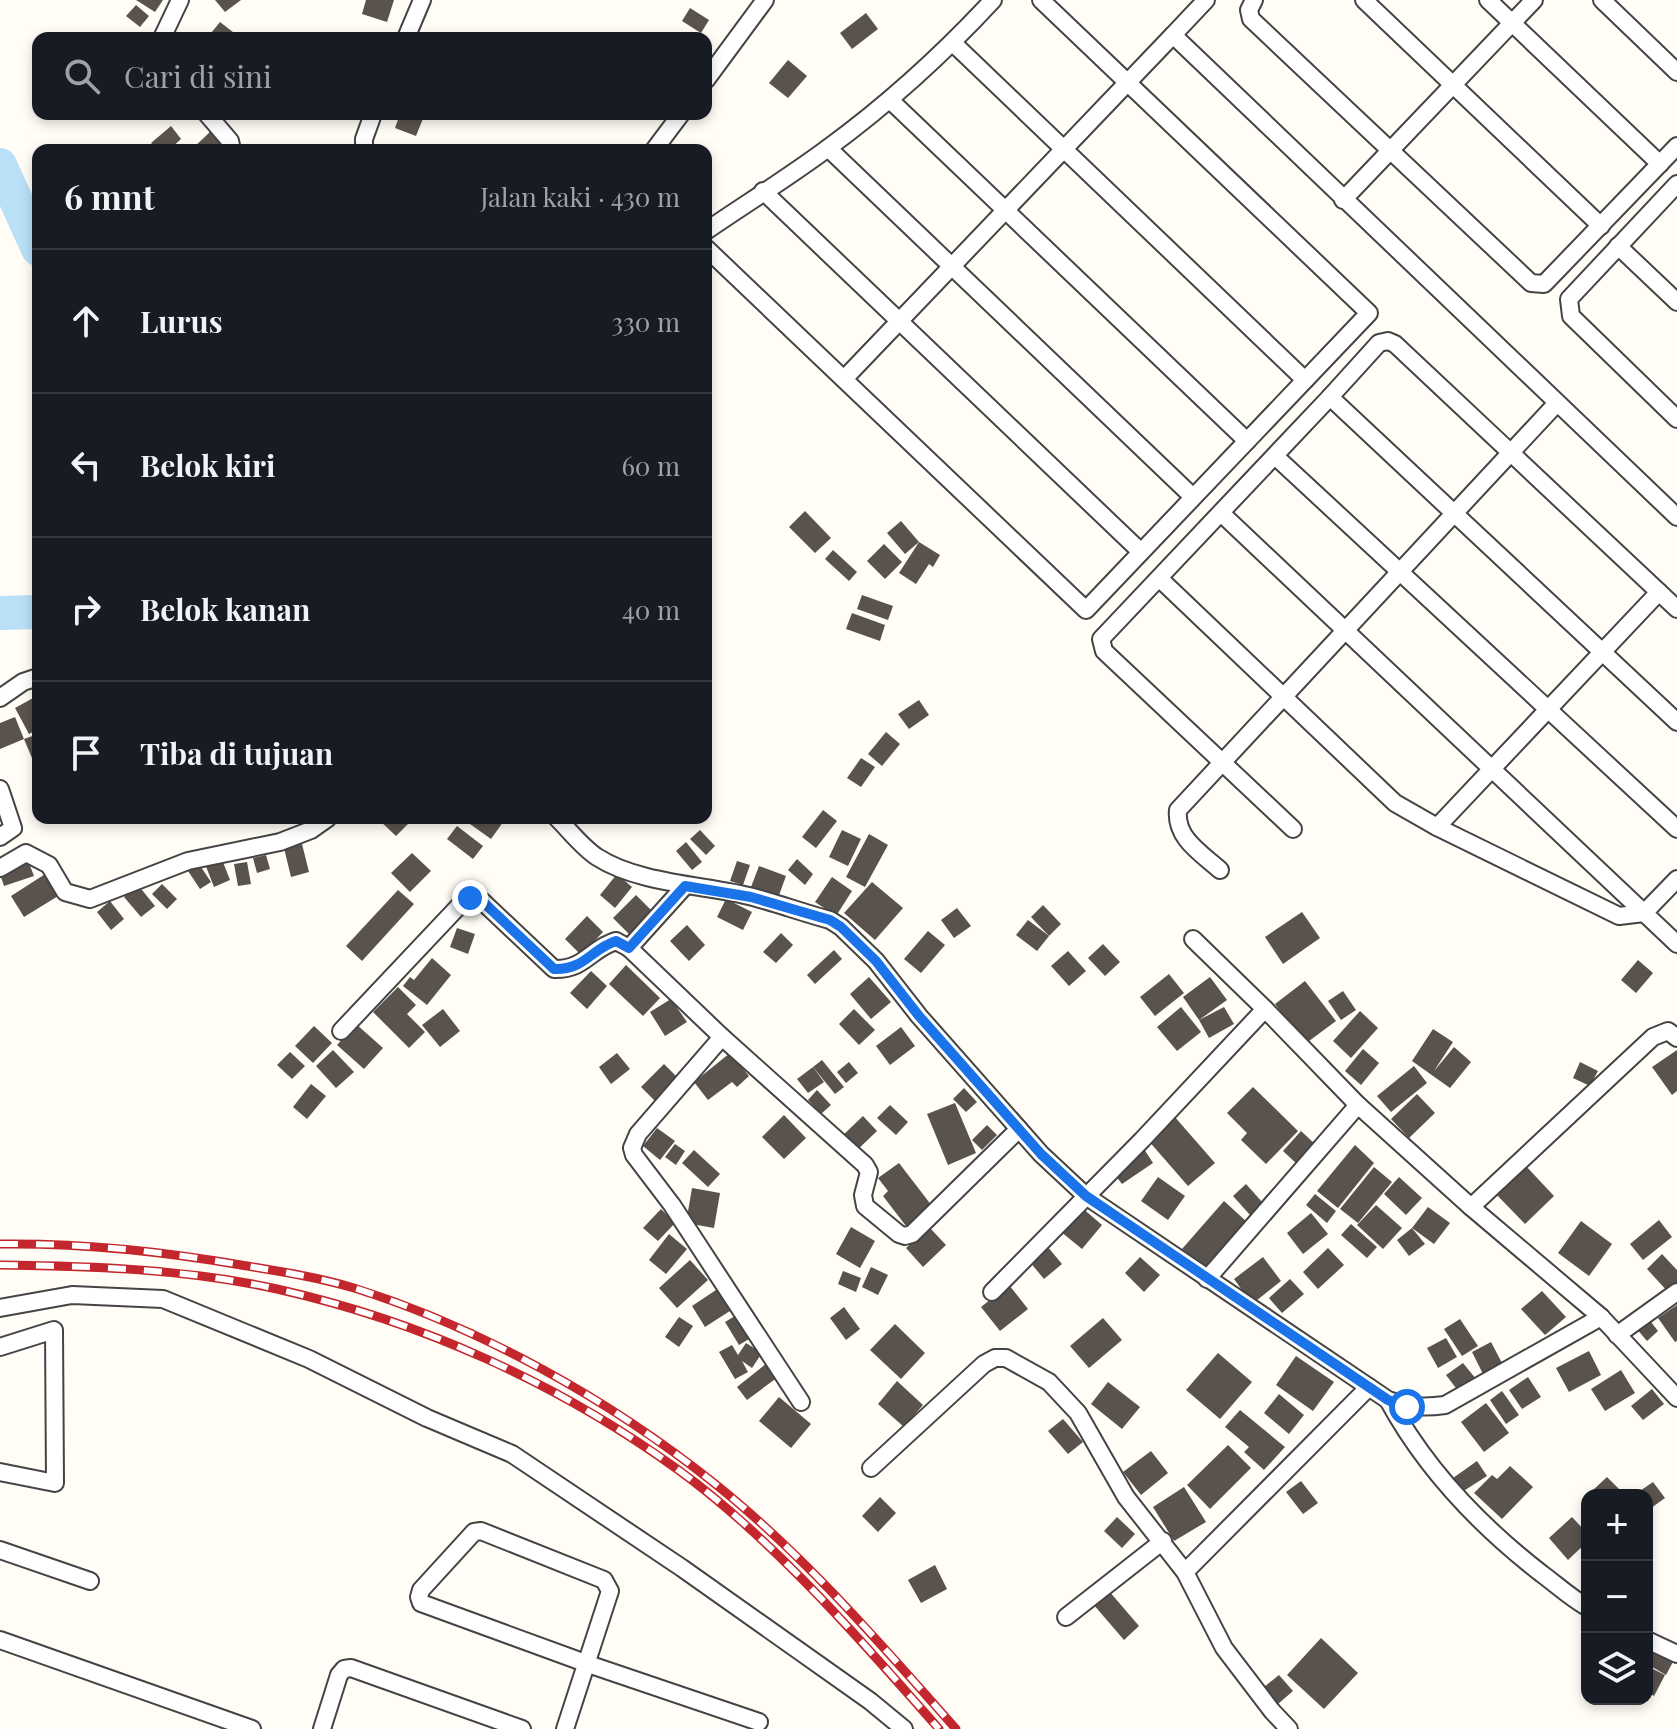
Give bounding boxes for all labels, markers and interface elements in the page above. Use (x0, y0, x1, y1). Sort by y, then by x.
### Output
search box (32, 32, 712, 120)
icon: search (60, 54, 104, 98)
text: Cari di sini (124, 56, 272, 96)
text: 6 mnt (64, 173, 155, 219)
text: Jalan kaki · 430 m (480, 179, 680, 214)
icon: ahead (64, 299, 108, 343)
text: Lurus (140, 301, 223, 341)
text: 330 m (611, 304, 680, 339)
icon: left (64, 443, 108, 487)
text: Belok kiri (140, 445, 275, 485)
text: 60 m (621, 448, 680, 483)
icon: right (64, 587, 108, 631)
text: Belok kanan (140, 589, 310, 629)
text: 40 m (622, 592, 680, 627)
icon: arrive (64, 731, 108, 775)
text: Tiba di tujuan (140, 733, 333, 773)
route end (452, 880, 488, 916)
route start (1389, 1389, 1425, 1425)
map controls (1581, 1489, 1653, 1705)
button: + (1581, 1489, 1653, 1561)
button: − (1581, 1561, 1653, 1633)
button: layers (1581, 1633, 1653, 1705)

